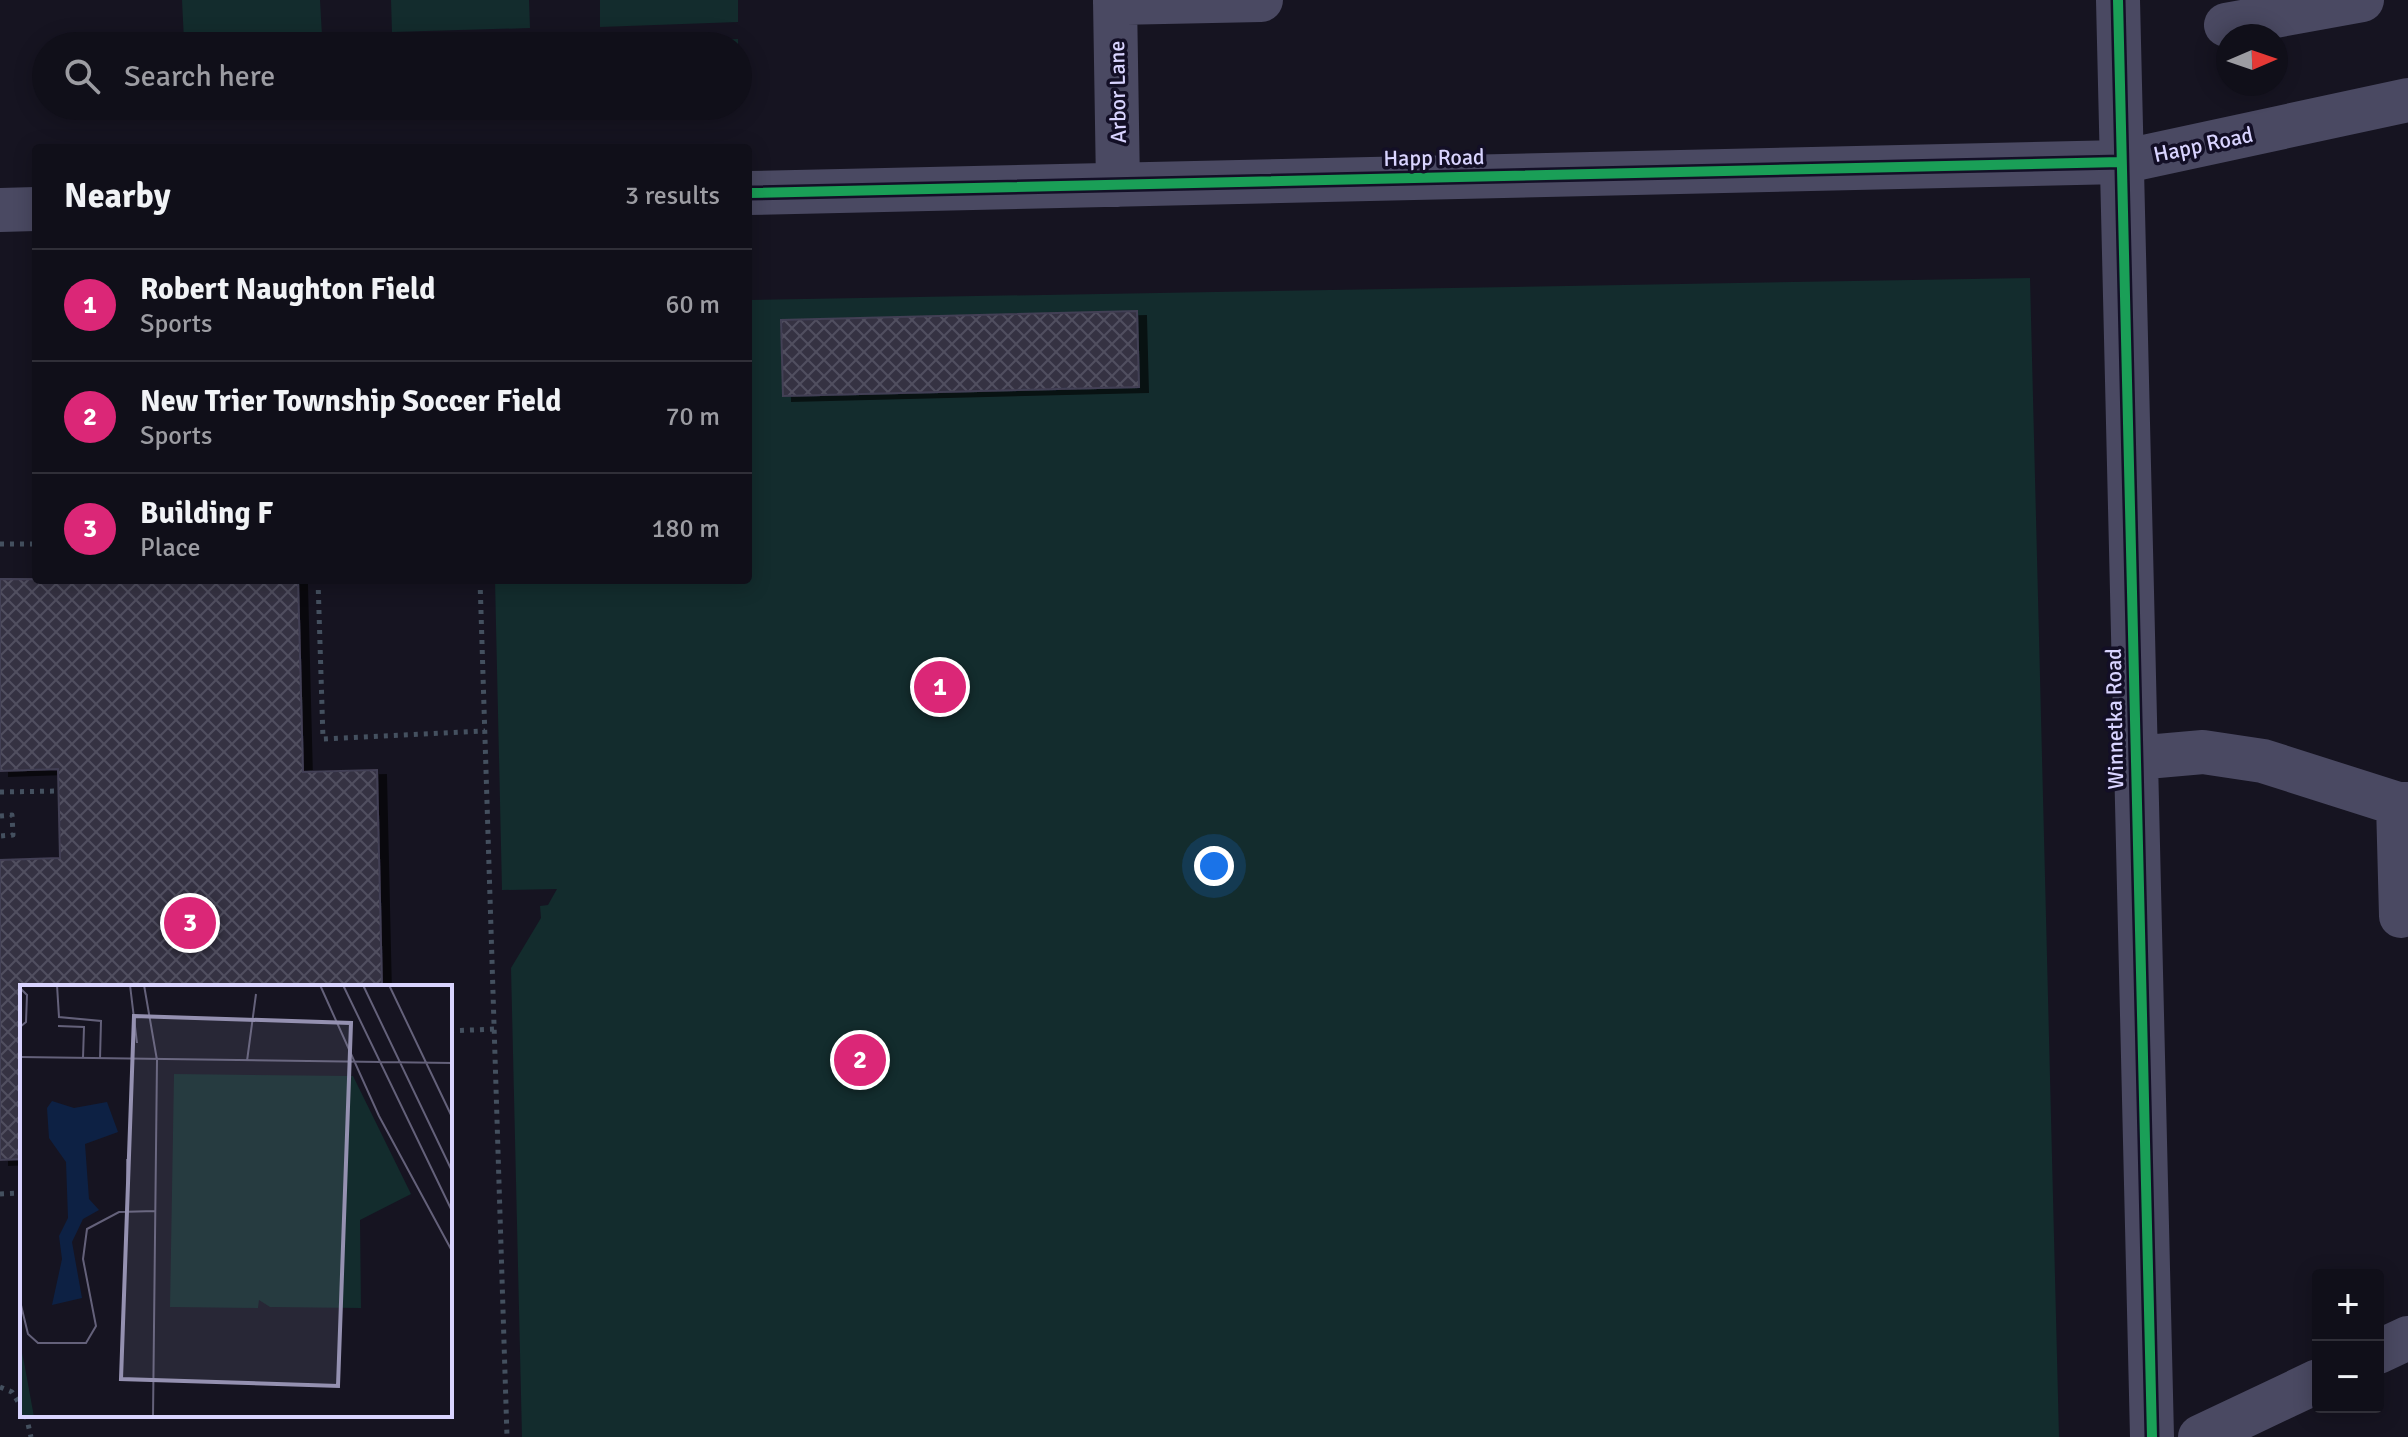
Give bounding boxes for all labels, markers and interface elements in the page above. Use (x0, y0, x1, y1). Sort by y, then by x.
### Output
north arrow (2216, 24, 2288, 96)
search box (32, 32, 752, 120)
street label: Arbor Lane (1103, 40, 1132, 144)
icon: search (60, 54, 104, 98)
text: Search here (124, 58, 275, 95)
street label: Happ Road (2151, 121, 2255, 168)
street label: Happ Road (1383, 143, 1485, 172)
text: Nearby (64, 175, 171, 217)
text: 3 results (625, 180, 720, 212)
text: Robert Naughton Field (140, 271, 436, 308)
text: 1 (83, 289, 97, 321)
text: 60 m (665, 289, 720, 321)
text: Sports (140, 308, 212, 340)
text: New Trier Township Soccer Field (140, 383, 561, 420)
text: 2 (83, 401, 97, 433)
text: 70 m (665, 401, 720, 433)
text: Sports (140, 420, 212, 452)
text: Building F (140, 495, 273, 532)
text: 3 (83, 513, 97, 545)
text: 180 m (651, 513, 720, 545)
text: Place (140, 532, 201, 564)
street label: Winnetka Road (2100, 648, 2129, 790)
pin: 1 (914, 657, 966, 717)
your location (1194, 846, 1234, 886)
pin: 3 (164, 893, 216, 953)
inset map (20, 985, 452, 1417)
pin: 2 (834, 1030, 886, 1090)
map controls (2312, 1269, 2384, 1413)
button: + (2312, 1269, 2384, 1341)
button: − (2312, 1341, 2384, 1413)

